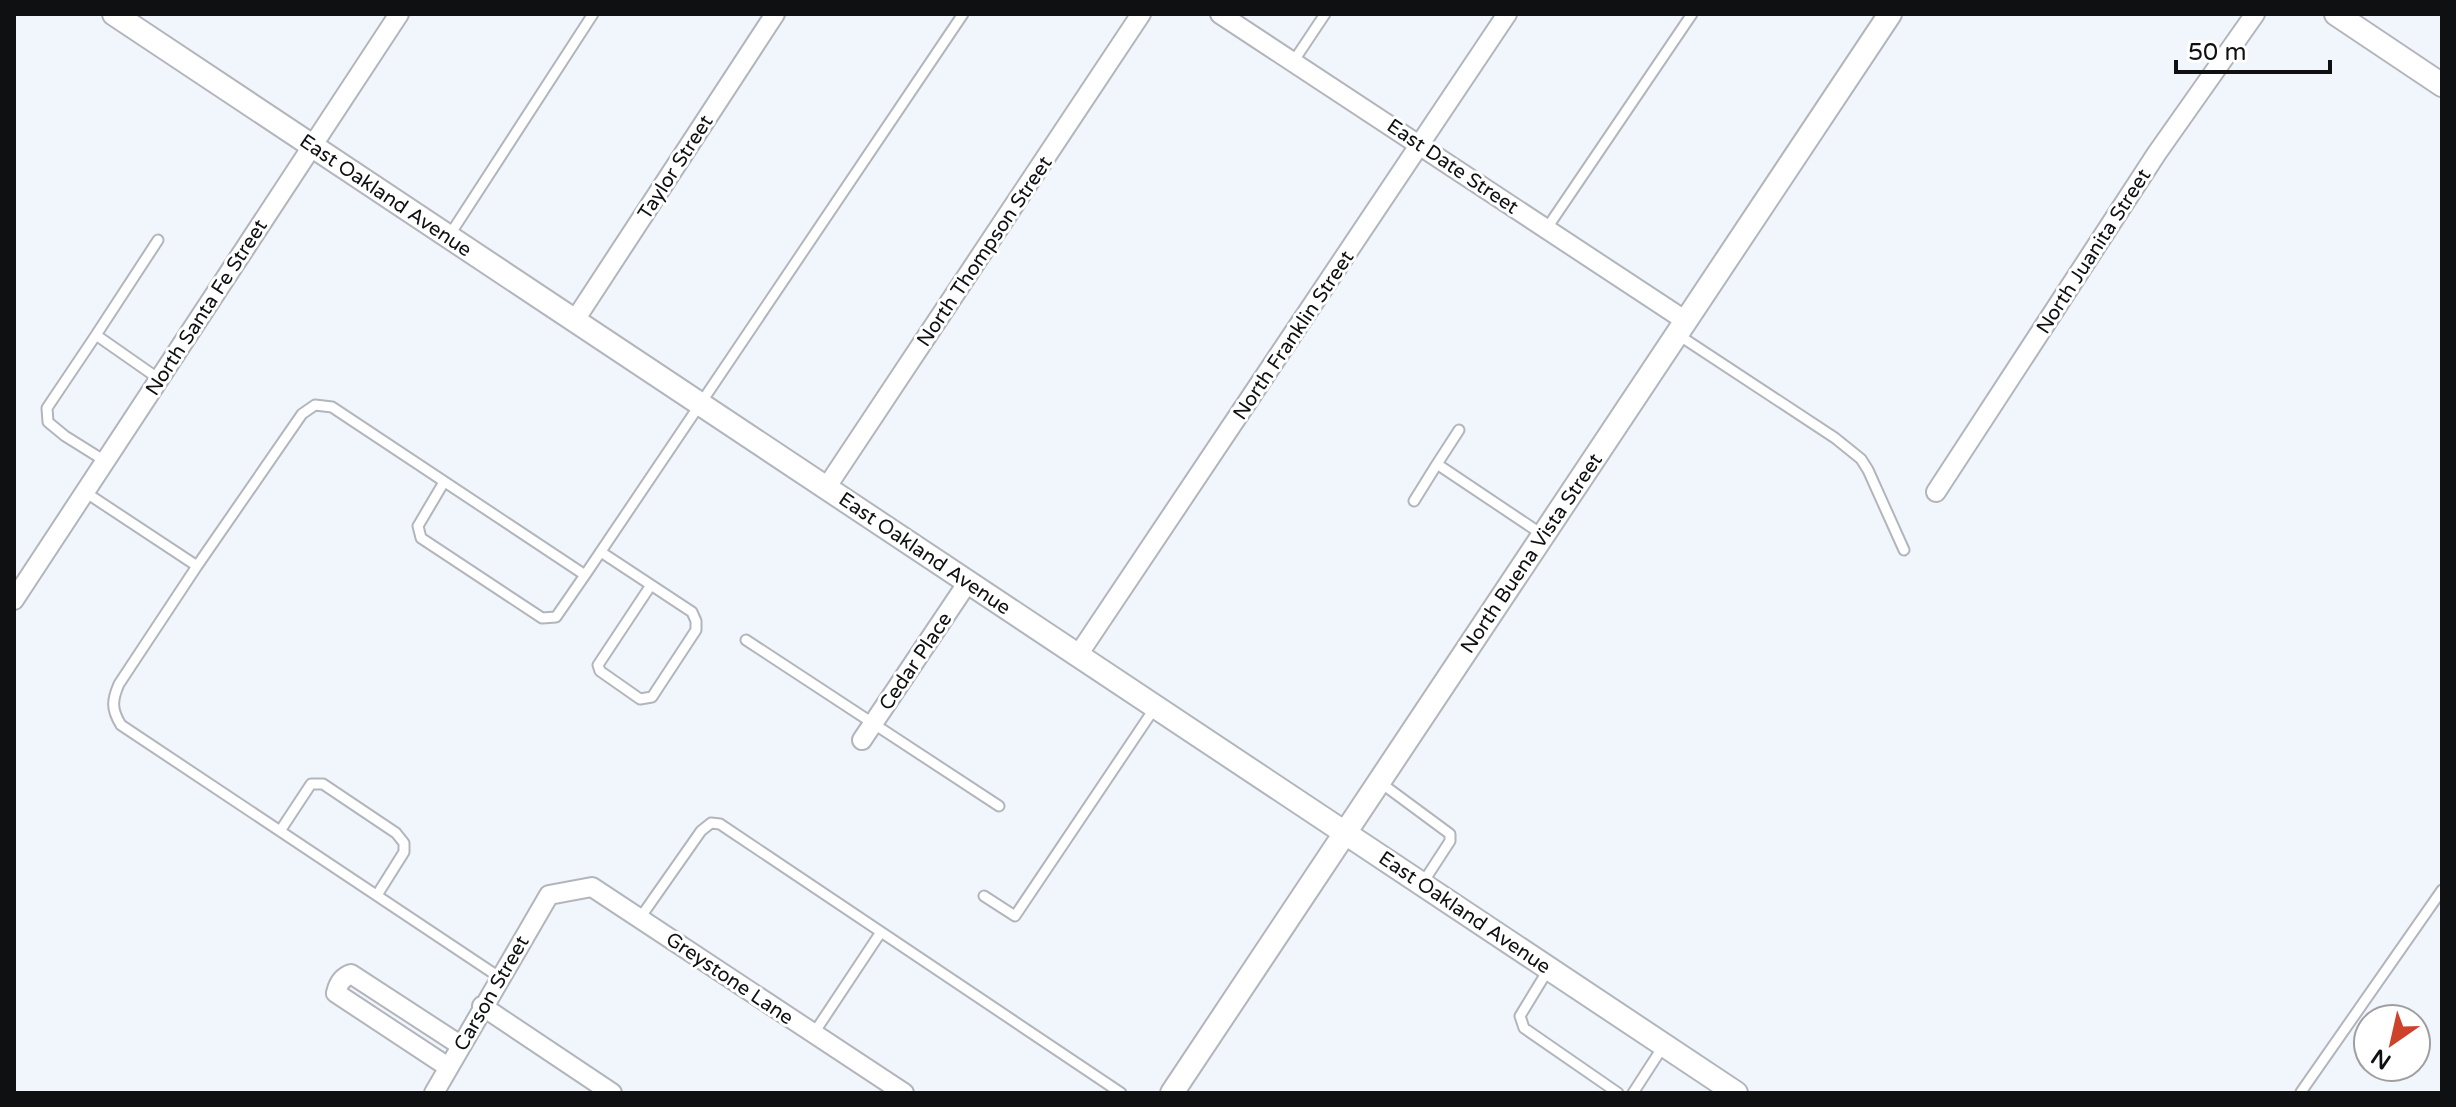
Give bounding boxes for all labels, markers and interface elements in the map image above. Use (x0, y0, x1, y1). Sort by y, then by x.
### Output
scale bar (2176, 24, 2330, 74)
text: 50 m (2188, 38, 2246, 67)
street label: Taylor Street (633, 111, 719, 224)
street label: East Date Street (1382, 114, 1523, 220)
street label: East Oakland Avenue (295, 129, 476, 262)
street label: North Thompson Street (912, 152, 1058, 351)
street label: North Juanita Street (2032, 164, 2156, 338)
street label: North Santa Fe Street (141, 215, 273, 400)
street label: North Franklin Street (1228, 246, 1360, 425)
street label: North Buena Vista Street (1456, 449, 1608, 658)
street label: East Oakland Avenue (834, 487, 1015, 620)
street label: Cedar Place (874, 608, 957, 715)
street label: East Oakland Avenue (1374, 846, 1555, 979)
street label: Greystone Lane (661, 927, 798, 1030)
street label: Carson Street (449, 931, 535, 1055)
north arrow (2352, 1003, 2432, 1083)
text: N (2367, 1043, 2396, 1074)

